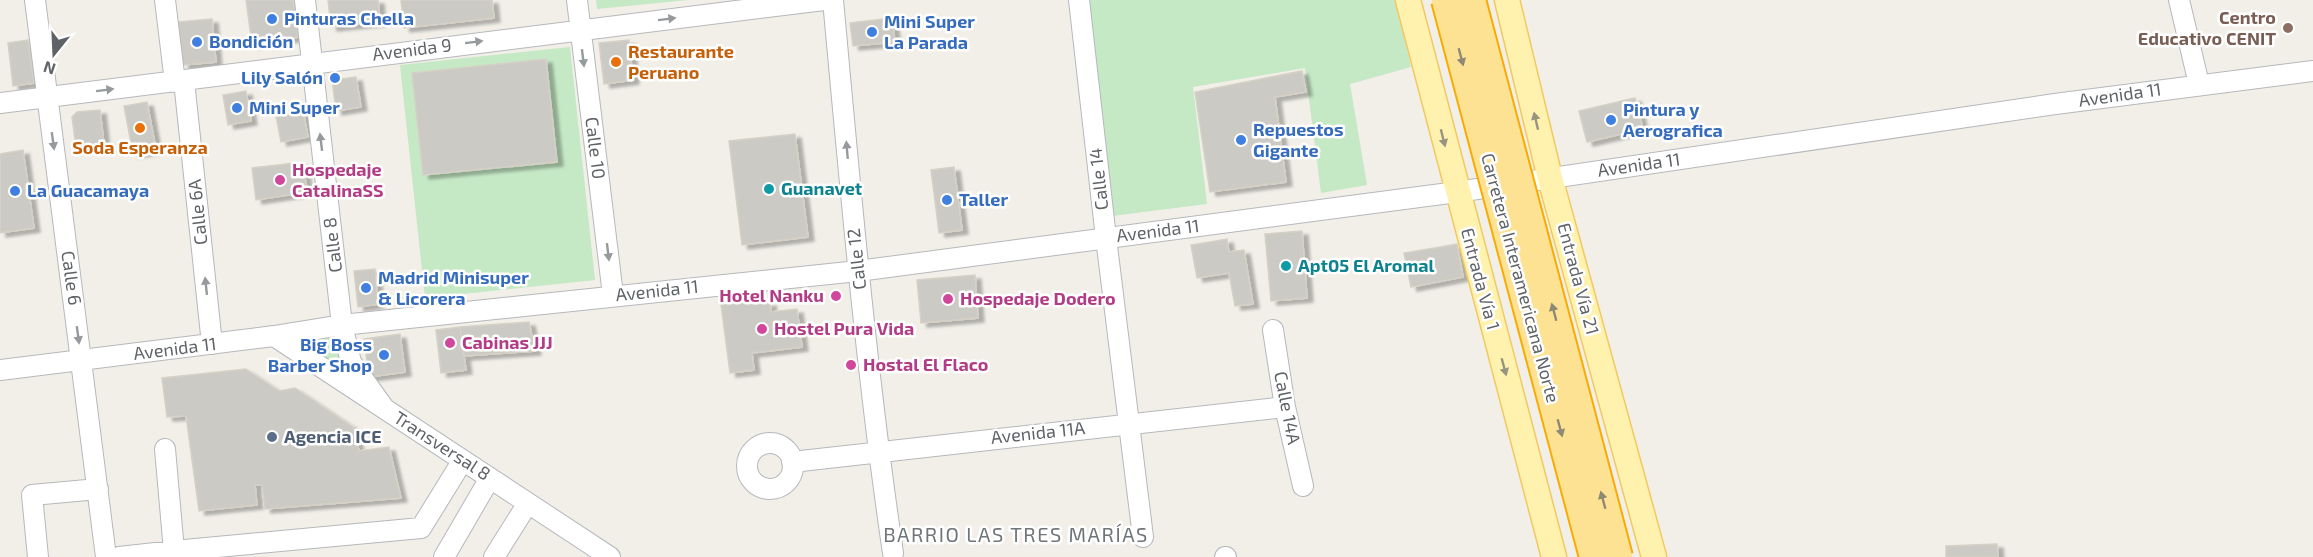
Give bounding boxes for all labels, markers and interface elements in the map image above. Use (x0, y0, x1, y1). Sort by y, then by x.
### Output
place label: Centro Educativo CENIT (2138, 6, 2276, 49)
place label: Pinturas Chella (284, 7, 414, 29)
place label: Mini Super La Parada (884, 10, 975, 53)
marker: Pinturas Chella (265, 12, 279, 26)
one-way arrow (658, 14, 677, 23)
marker: Centro Educativo CENIT (2281, 21, 2295, 35)
north arrow (24, 24, 84, 84)
marker: Mini Super La Parada (865, 25, 879, 39)
place label: Bondición (209, 30, 293, 52)
street label: Avenida 9 (371, 33, 453, 65)
marker: Bondición (190, 35, 204, 49)
one-way arrow (464, 38, 483, 47)
place label: Restaurante Peruano (628, 40, 734, 83)
one-way arrow (1456, 47, 1466, 66)
one-way arrow (579, 49, 588, 68)
marker: Restaurante Peruano (609, 55, 623, 69)
text: N (41, 58, 58, 80)
place label: Lily Salón (241, 66, 323, 88)
marker: Lily Salón (328, 71, 342, 85)
street label: Avenida 11 (2077, 77, 2163, 111)
one-way arrow (95, 85, 114, 95)
place label: Mini Super (249, 96, 340, 118)
place label: Pintura y Aerografica (1623, 98, 1723, 141)
marker: Mini Super (230, 101, 244, 115)
one-way arrow (1531, 112, 1541, 130)
marker: Pintura y Aerografica (1604, 113, 1618, 127)
street label: Calle 10 (581, 115, 611, 180)
place label: Repuestos Gigante (1253, 118, 1343, 161)
marker: Soda Esperanza (133, 121, 147, 135)
one-way arrow (1439, 129, 1448, 147)
one-way arrow (48, 132, 57, 151)
one-way arrow (316, 133, 326, 152)
marker: Repuestos Gigante (1234, 133, 1248, 147)
place label: Soda Esperanza (72, 136, 208, 158)
one-way arrow (842, 140, 852, 159)
street label: Calle 14 (1084, 147, 1112, 211)
street label: Avenida 11 (1596, 147, 1682, 181)
street label: Carretera Interamericana Norte (1477, 151, 1565, 405)
place label: Hospedaje CatalinaSS (292, 158, 384, 201)
marker: Hospedaje CatalinaSS (273, 173, 287, 187)
street label: Calle 6A (183, 177, 211, 246)
place label: Guanavet (781, 177, 863, 199)
place label: La Guacamaya (27, 179, 149, 201)
marker: Guanavet (762, 182, 776, 196)
marker: La Guacamaya (8, 184, 22, 198)
place label: Taller (959, 188, 1008, 210)
marker: Taller (940, 193, 954, 207)
street label: Avenida 11 (1115, 214, 1201, 246)
street label: Calle 8 (318, 216, 346, 274)
street label: Entrada Vía 21 (1553, 220, 1604, 337)
street label: Entrada Vía 1 (1457, 225, 1505, 332)
street label: Calle 12 (842, 227, 870, 291)
one-way arrow (603, 242, 612, 261)
street label: Calle 6 (57, 249, 87, 307)
place label: Apt05 El Aromal (1298, 254, 1435, 276)
marker: Apt05 El Aromal (1279, 259, 1293, 273)
place label: Madrid Minisuper & Licorera (378, 266, 529, 309)
street label: Avenida 11 (614, 275, 700, 305)
one-way arrow (201, 276, 211, 295)
marker: Madrid Minisuper & Licorera (359, 281, 373, 295)
place label: Hotel Nanku (719, 284, 824, 306)
place label: Hospedaje Dodero (960, 287, 1116, 309)
marker: Hotel Nanku (829, 289, 843, 303)
marker: Hospedaje Dodero (941, 292, 955, 306)
one-way arrow (1548, 303, 1558, 321)
place label: Hostel Pura Vida (774, 317, 914, 339)
marker: Hostel Pura Vida (755, 322, 769, 336)
one-way arrow (74, 325, 83, 344)
place label: Cabinas JJJ (462, 331, 553, 353)
street label: Avenida 11 (132, 332, 218, 364)
place label: Big Boss Barber Shop (268, 333, 372, 376)
marker: Cabinas JJJ (443, 336, 457, 350)
marker: Big Boss Barber Shop (377, 348, 391, 362)
place label: Hostal El Flaco (863, 353, 988, 375)
marker: Hostal El Flaco (844, 358, 858, 372)
one-way arrow (1499, 358, 1509, 376)
street label: Calle 14A (1270, 369, 1306, 447)
street label: Transversal 8 (390, 406, 495, 485)
street label: Avenida 11A (990, 416, 1087, 448)
one-way arrow (1555, 418, 1565, 437)
place label: Agencia ICE (284, 425, 382, 447)
marker: Agencia ICE (265, 430, 279, 444)
one-way arrow (1598, 491, 1608, 510)
district label: BARRIO LAS TRES MARÍAS (883, 522, 1149, 546)

